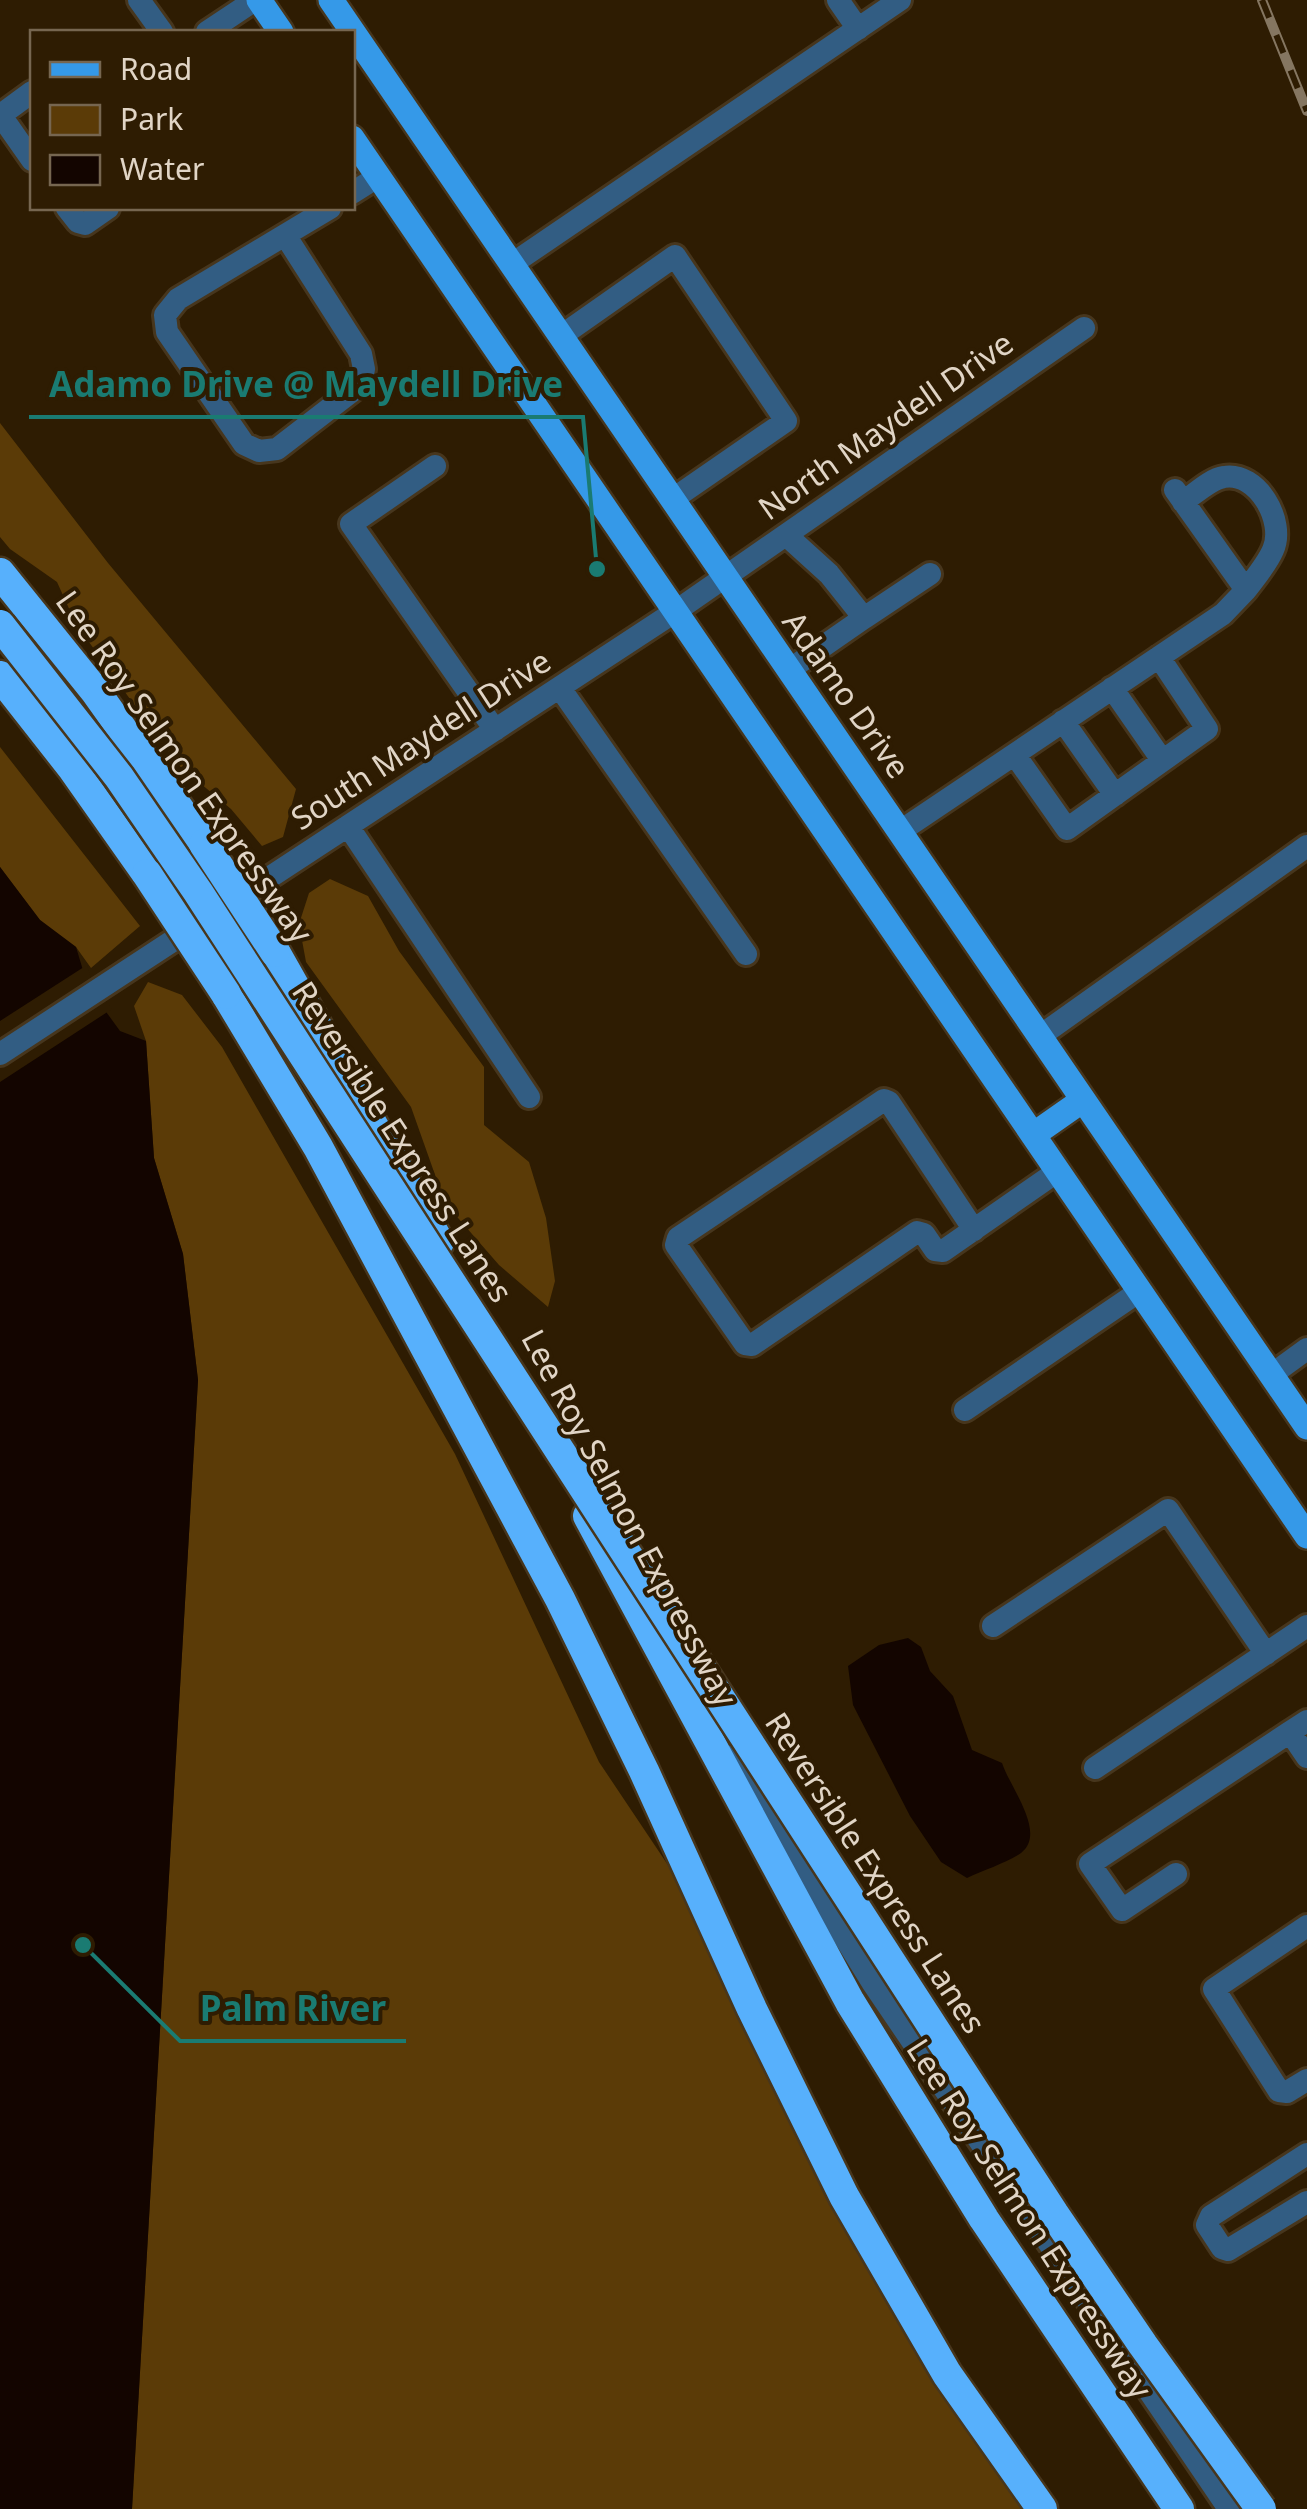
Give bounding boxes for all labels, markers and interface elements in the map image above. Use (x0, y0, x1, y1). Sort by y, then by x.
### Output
legend (30, 30, 355, 210)
text: Road (120, 48, 192, 89)
text: Park (120, 98, 183, 139)
text: Water (120, 148, 204, 189)
street label: North Maydell Drive (749, 321, 1021, 529)
callout: Adamo Drive @ Maydell Drive (29, 352, 583, 417)
text: Adamo Drive @ Maydell Drive (49, 360, 563, 407)
street label: Lee Roy Selmon Expressway (47, 581, 324, 951)
street label: Adamo Drive (774, 602, 921, 786)
street label: South Maydell Drive (282, 639, 558, 839)
street label: Reversible Express Lanes (283, 972, 523, 1310)
street label: Lee Roy Selmon Expressway (513, 1321, 748, 1714)
street label: Reversible Express Lanes (756, 1703, 996, 2041)
callout: Palm River (180, 1976, 406, 2041)
text: Palm River (200, 1984, 387, 2031)
street label: Lee Roy Selmon Expressway (898, 2030, 1163, 2407)

